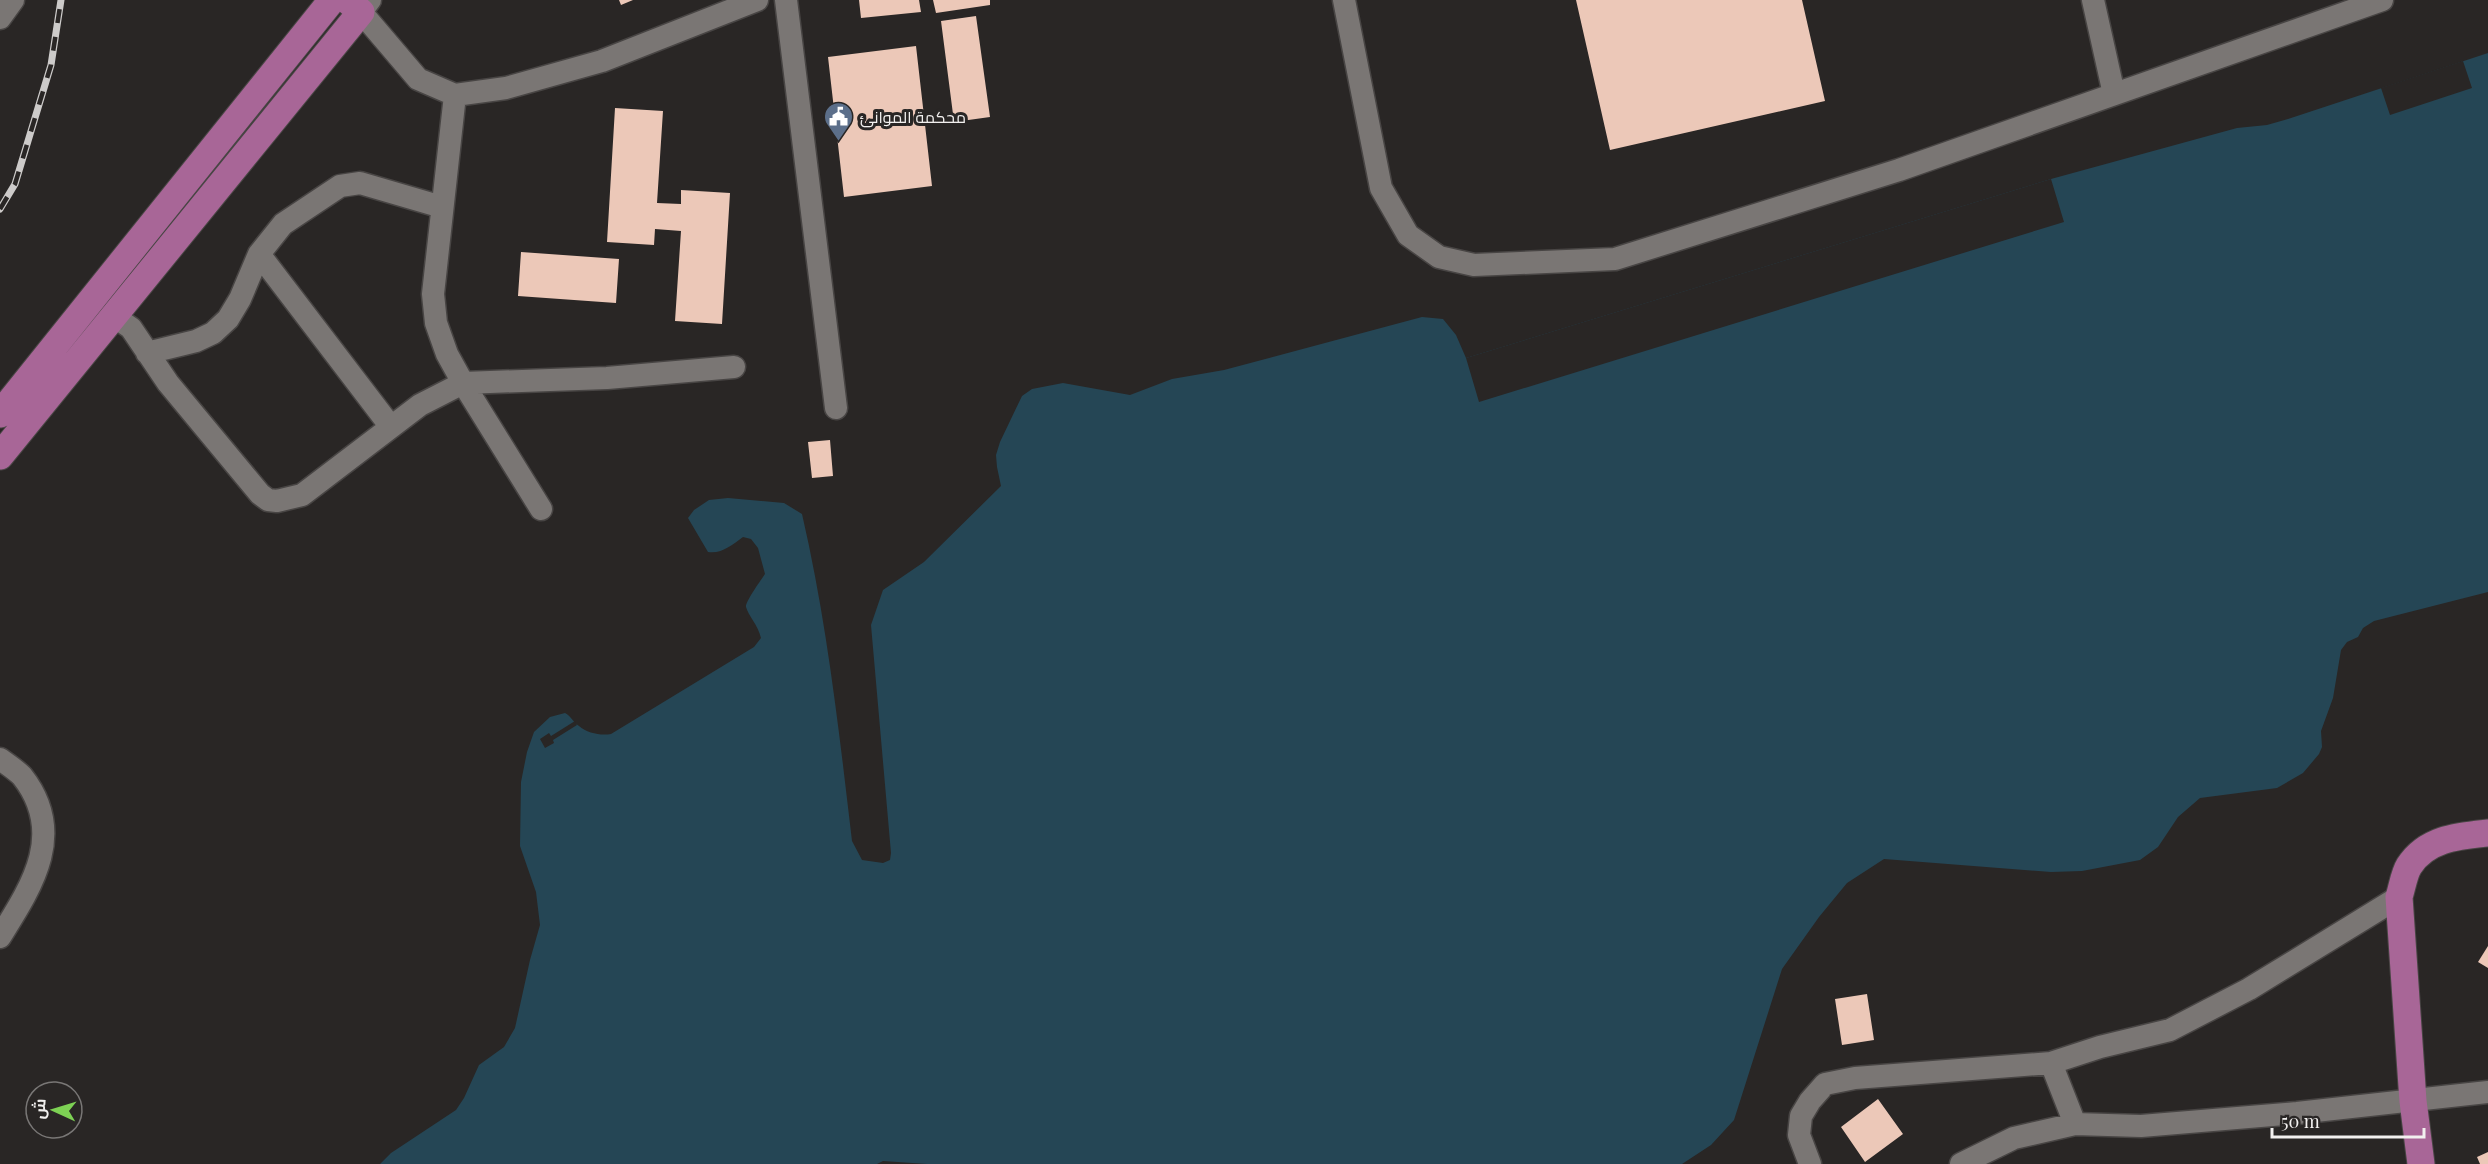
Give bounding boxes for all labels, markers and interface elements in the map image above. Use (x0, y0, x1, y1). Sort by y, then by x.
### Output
public building icon: محكمة الموانئ (823, 100, 855, 142)
place label: محكمة الموانئ (860, 106, 966, 128)
north arrow (24, 1080, 84, 1140)
text: ش (27, 1098, 50, 1120)
scale bar (2272, 1101, 2424, 1139)
text: 50 m (2281, 1109, 2320, 1133)

